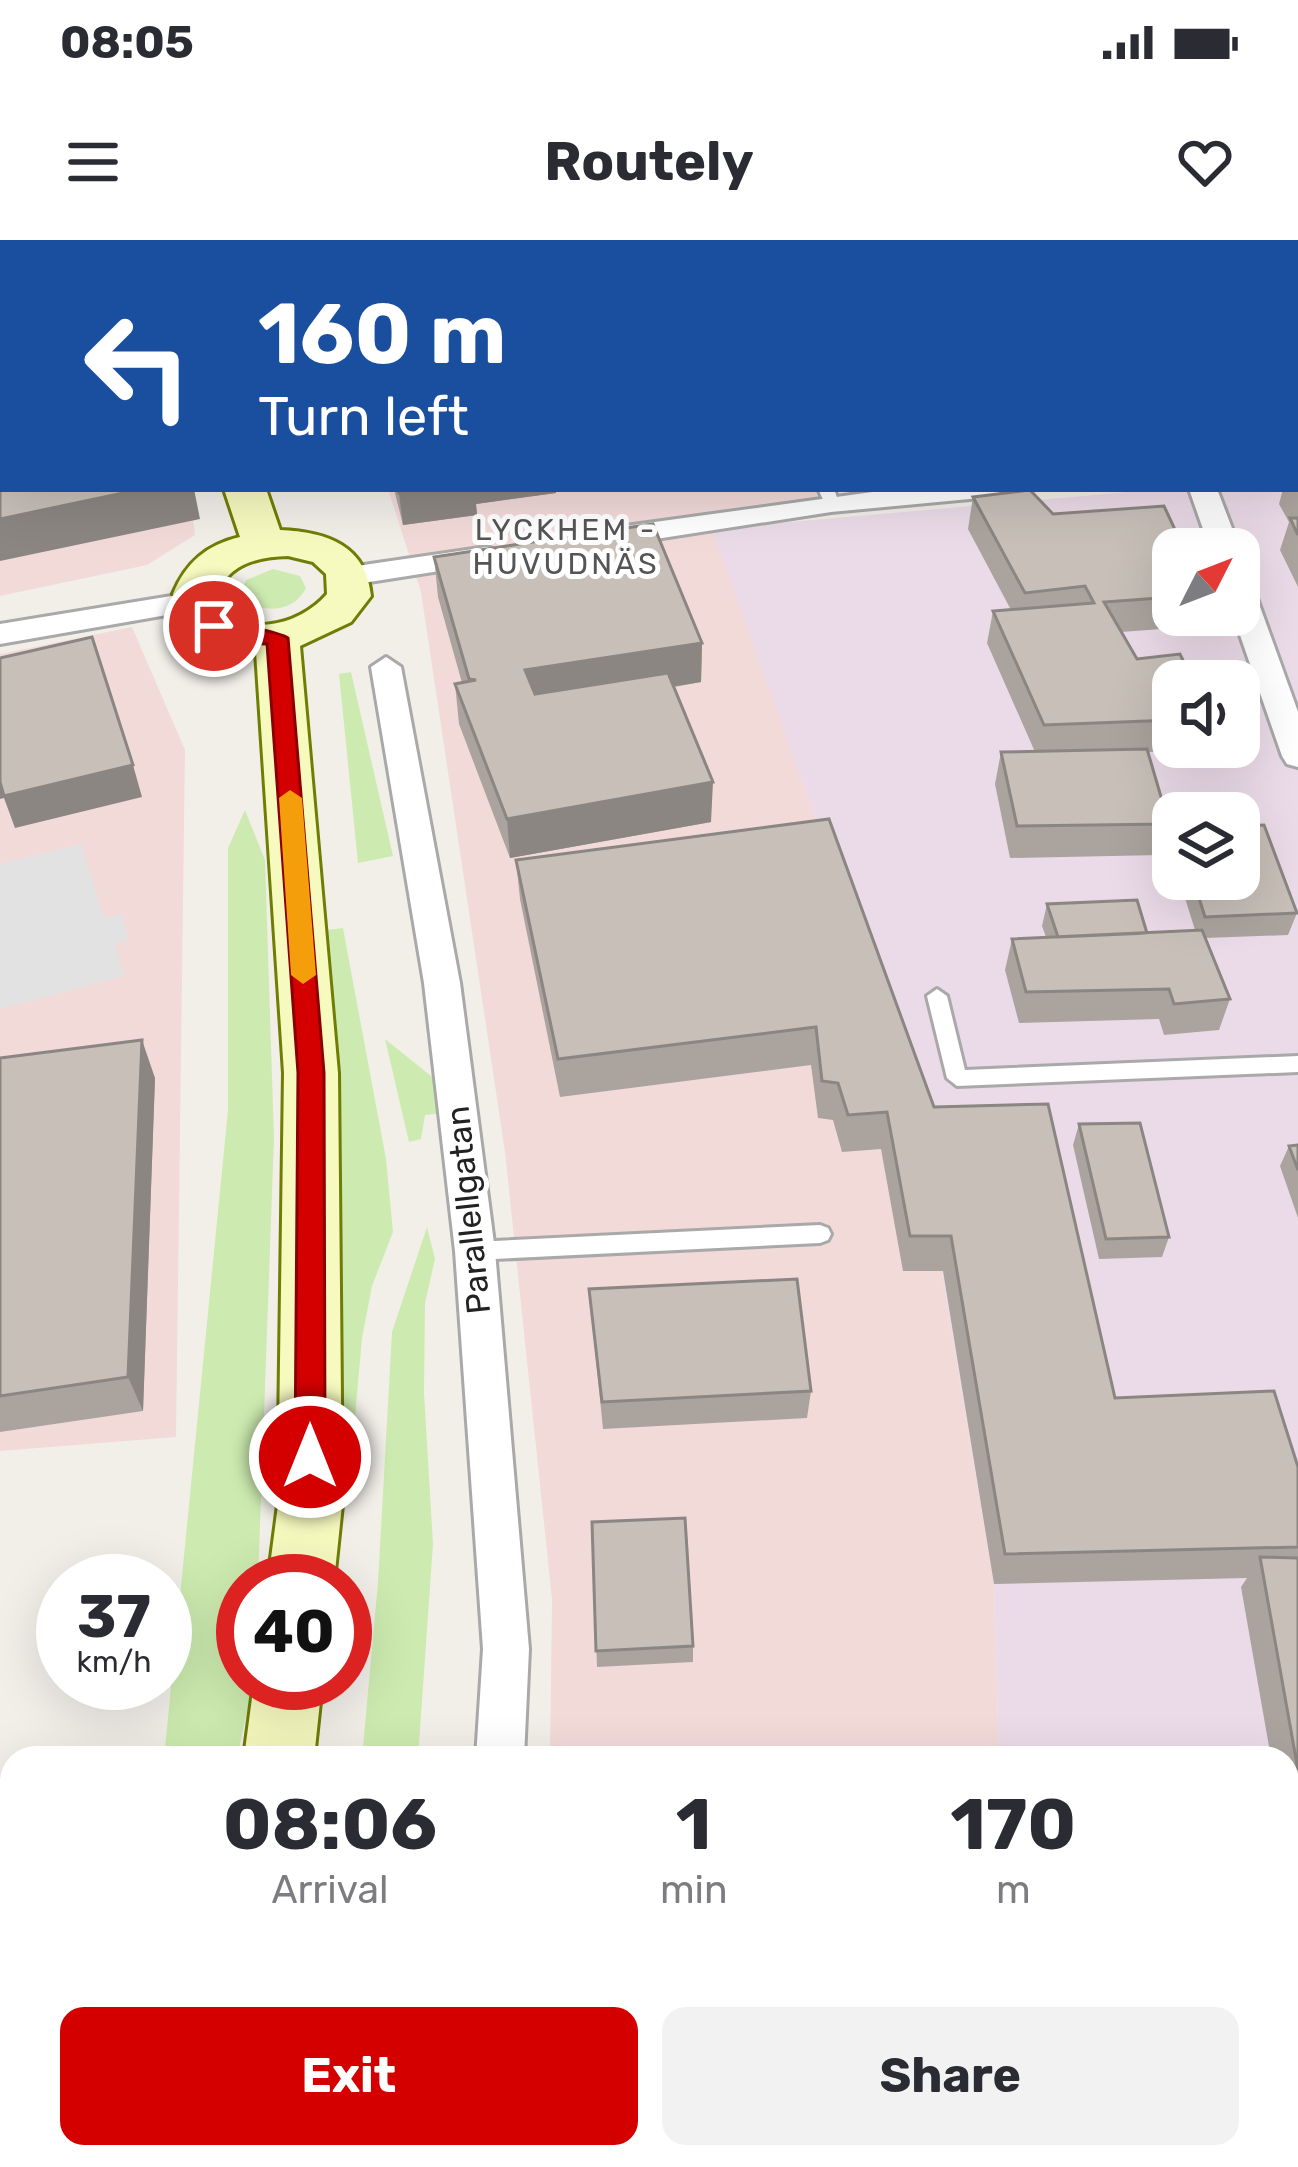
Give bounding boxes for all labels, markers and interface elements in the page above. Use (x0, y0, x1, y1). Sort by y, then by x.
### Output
text: 08:05 (60, 16, 194, 69)
icon: menu (60, 129, 126, 195)
icon: heart (1172, 129, 1238, 195)
text: Routely (544, 130, 754, 194)
text: 160 m (258, 284, 506, 384)
icon: left (60, 288, 216, 444)
text: Turn left (258, 385, 469, 449)
district label: LYCKHEM - HUVUDNÄS (472, 512, 660, 582)
north arrow (1152, 528, 1260, 636)
map controls (1152, 528, 1260, 900)
pin (163, 575, 265, 677)
icon: arrive (181, 593, 247, 659)
button: sound (1152, 660, 1260, 768)
button: layers (1152, 792, 1260, 900)
street label: Parallellgatan (438, 1104, 498, 1316)
position arrow (247, 1394, 373, 1520)
speed limit sign: 40 (216, 1554, 372, 1710)
text: 37 (77, 1581, 151, 1652)
text: km/h (77, 1644, 151, 1680)
text: 08:06 (223, 1782, 437, 1867)
text: 1 (676, 1782, 712, 1867)
text: 170 (950, 1782, 1076, 1867)
text: Arrival (271, 1867, 388, 1913)
text: min (660, 1867, 728, 1913)
text: m (996, 1867, 1031, 1913)
button: Exit (60, 2007, 638, 2145)
button: Share (662, 2007, 1239, 2145)

